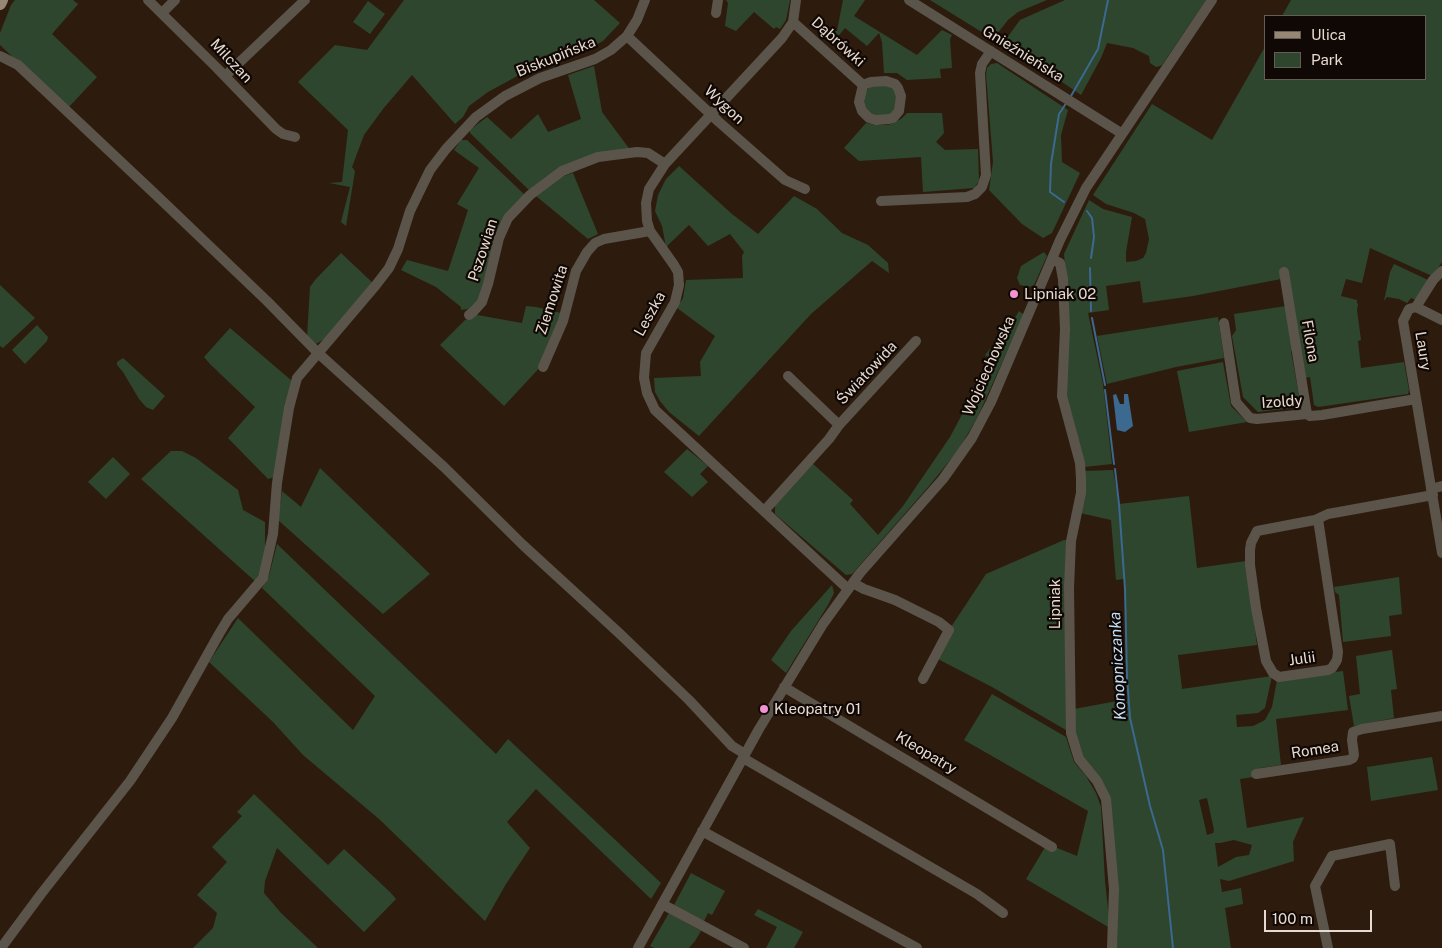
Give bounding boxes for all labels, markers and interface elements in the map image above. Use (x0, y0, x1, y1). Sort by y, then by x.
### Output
street label: Dąbrówki (808, 13, 868, 71)
legend (1264, 15, 1427, 80)
street label: Gnieźnieńska (979, 22, 1067, 86)
text: Ulica (1311, 26, 1346, 43)
street label: Biskupińska (514, 33, 598, 81)
street label: Milczan (206, 35, 256, 87)
text: Park (1311, 51, 1343, 68)
street label: Wygon (700, 82, 748, 128)
street label: Pszowian (464, 216, 502, 284)
street label: Ziemowita (532, 263, 572, 337)
place label: Lipniak 02 (1024, 285, 1096, 303)
marker: Lipniak 02 (1008, 288, 1020, 300)
street label: Leszka (630, 289, 670, 339)
street label: Wojciechowska (959, 313, 1019, 419)
street label: Filona (1297, 319, 1323, 363)
street label: Laury (1411, 330, 1435, 372)
street label: Światowida (833, 338, 901, 408)
street label: Izoldy (1261, 392, 1303, 412)
street label: Lipniak (1046, 579, 1064, 629)
water label: Konopniczanka (1106, 611, 1130, 721)
street label: Julii (1288, 648, 1316, 670)
place label: Kleopatry 01 (774, 700, 861, 718)
marker: Kleopatry 01 (758, 703, 770, 715)
street label: Kleopatry (892, 728, 960, 778)
street label: Romea (1290, 737, 1340, 763)
scale bar (1267, 900, 1374, 932)
text: 100 m (1272, 910, 1313, 927)

